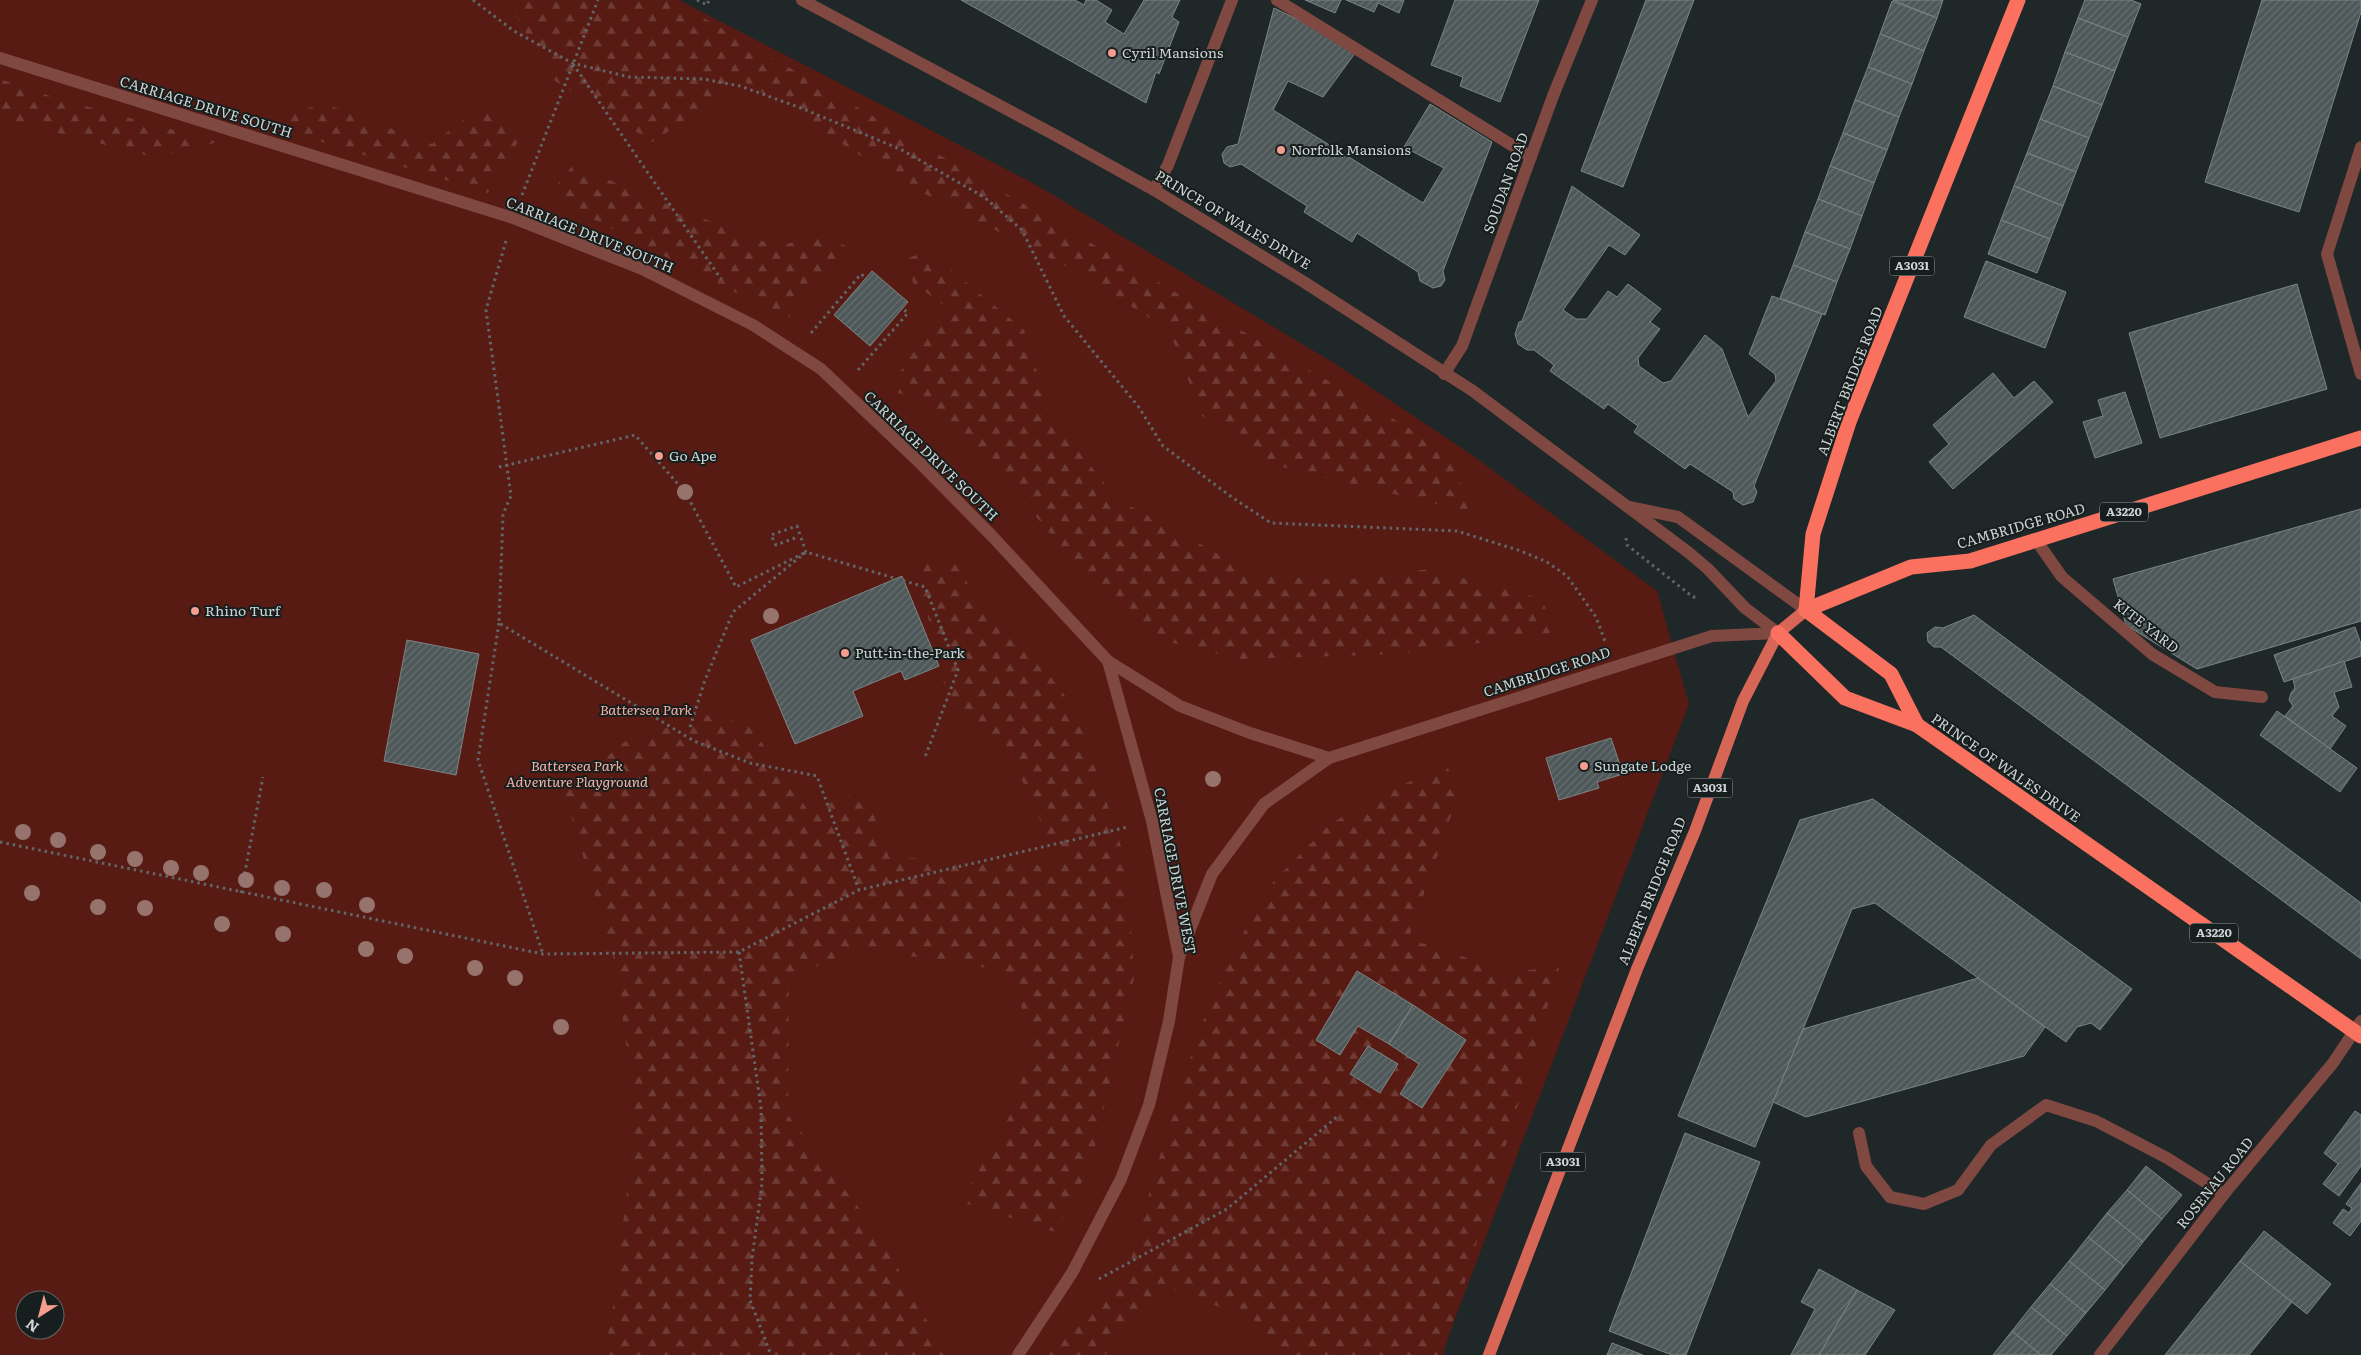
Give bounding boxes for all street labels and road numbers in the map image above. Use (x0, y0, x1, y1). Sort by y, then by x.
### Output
street label: CARRIAGE DRIVE SOUTH (118, 70, 295, 142)
street label: SOUDAN ROAD (1478, 129, 1533, 236)
street label: PRINCE OF WALES DRIVE (1152, 165, 1315, 274)
street label: CARRIAGE DRIVE SOUTH (504, 191, 677, 277)
road number: A3031 (1890, 256, 1934, 276)
street label: ALBERT BRIDGE ROAD (1811, 303, 1887, 458)
street label: CARRIAGE DRIVE SOUTH (860, 386, 1003, 525)
street label: CAMBRIDGE ROAD (1954, 497, 2087, 553)
road number: A3220 (2100, 502, 2148, 522)
street label: KITE YARD (2110, 593, 2184, 657)
street label: CAMBRIDGE ROAD (1481, 641, 1613, 701)
street label: PRINCE OF WALES DRIVE (1928, 708, 2085, 827)
road number: A3031 (1688, 778, 1732, 798)
street label: CARRIAGE DRIVE WEST (1150, 786, 1202, 956)
street label: ALBERT BRIDGE ROAD (1612, 813, 1690, 968)
road number: A3220 (2190, 924, 2238, 942)
street label: ROSENAU ROAD (2171, 1132, 2258, 1232)
road number: A3031 (1540, 1152, 1586, 1172)

